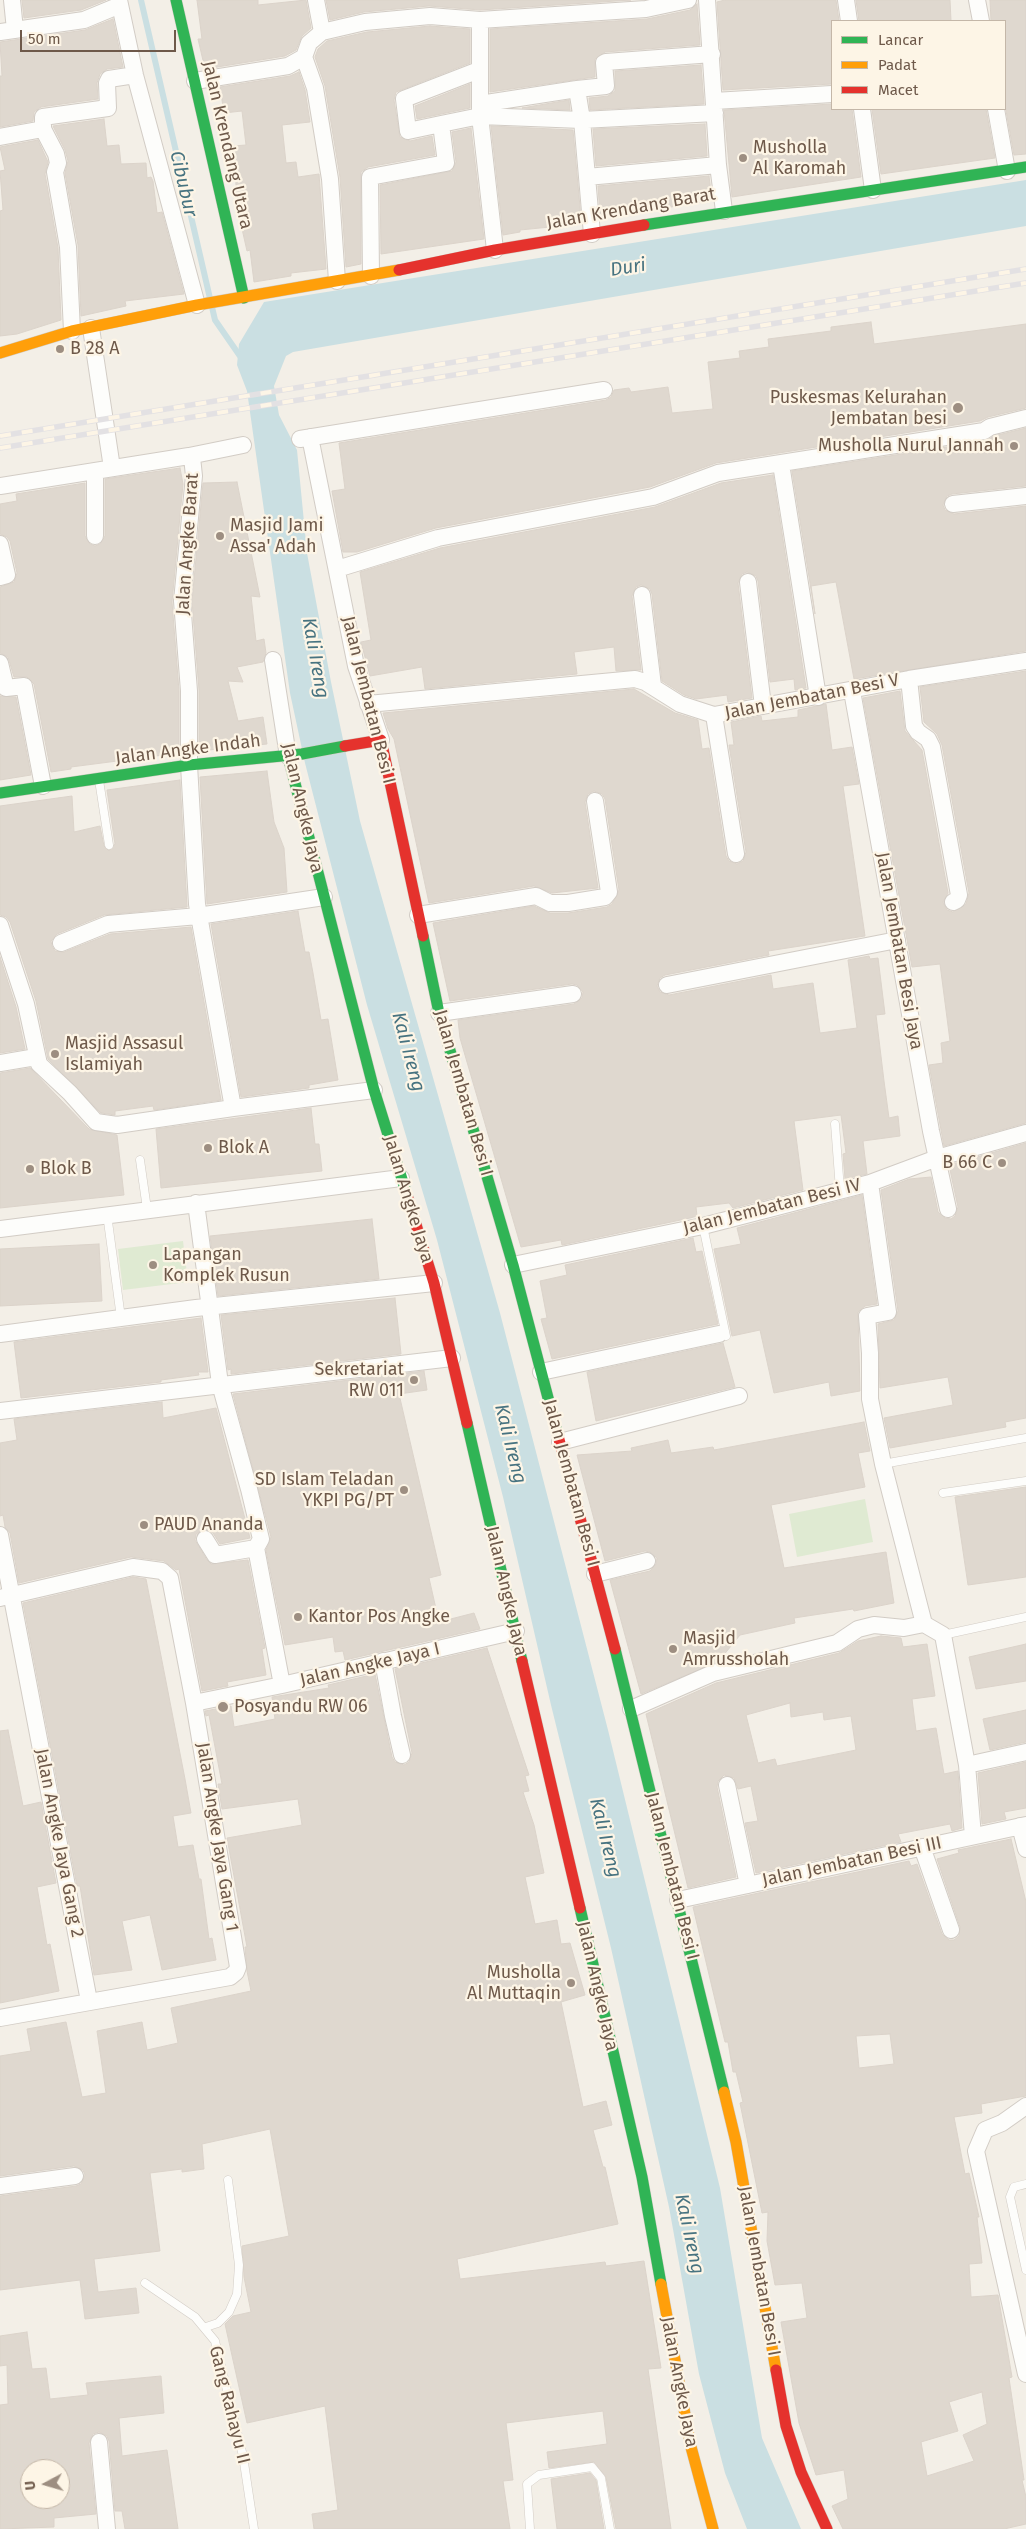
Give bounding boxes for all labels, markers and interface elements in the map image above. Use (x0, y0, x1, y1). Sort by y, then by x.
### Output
scale bar (22, 20, 179, 52)
legend (831, 20, 1006, 110)
text: 50 m (28, 30, 61, 48)
text: Lancar (878, 31, 923, 49)
text: Padat (878, 56, 917, 74)
street label: Jalan Krendang Utara (197, 59, 257, 231)
text: Macet (878, 81, 918, 99)
place label: Musholla Al Karomah (753, 137, 846, 180)
water label: Cibubur (164, 149, 202, 219)
marker: Musholla Al Karomah (737, 152, 749, 164)
street label: Jalan Krendang Barat (545, 183, 717, 235)
water label: Duri (609, 254, 647, 282)
place label: B 28 A (70, 338, 120, 360)
marker: B 28 A (54, 343, 66, 355)
place label: Puskesmas Kelurahan Jembatan besi (770, 387, 947, 429)
marker: Puskesmas Kelurahan Jembatan besi (951, 401, 965, 415)
place label: Musholla Nurul Jannah (818, 435, 1004, 457)
marker: Musholla Nurul Jannah (1008, 440, 1020, 452)
street label: Jalan Angke Barat (172, 472, 204, 616)
place label: Masjid Jami Assa' Adah (230, 515, 323, 558)
marker: Masjid Jami Assa' Adah (214, 530, 226, 542)
street label: Jalan Jembatan Besi I (337, 614, 399, 786)
water label: Kali Ireng (297, 616, 333, 700)
street label: Jalan Jembatan Besi V (723, 670, 901, 724)
street label: Jalan Angke Indah (114, 730, 262, 770)
street label: Jalan Angke Jaya (277, 741, 327, 875)
street label: Jalan Jembatan Besi Jaya (871, 851, 927, 1051)
street label: Jalan Jembatan Besi I (429, 1007, 497, 1179)
water label: Kali Ireng (386, 1010, 430, 1094)
place label: Masjid Assasul Islamiyah (65, 1033, 183, 1076)
marker: Masjid Assasul Islamiyah (49, 1048, 61, 1060)
street label: Jalan Angke Jaya (378, 1132, 438, 1266)
place label: Blok A (218, 1137, 269, 1159)
marker: Blok A (202, 1142, 214, 1154)
place label: B 66 C (942, 1152, 992, 1174)
marker: B 66 C (996, 1157, 1008, 1169)
place label: Blok B (40, 1158, 92, 1180)
marker: Blok B (24, 1163, 36, 1175)
street label: Jalan Jembatan Besi IV (681, 1174, 863, 1240)
place label: Lapangan Komplek Rusun (163, 1244, 290, 1286)
marker: Lapangan Komplek Rusun (147, 1259, 159, 1271)
place label: Sekretariat RW 011 (314, 1359, 404, 1402)
marker: Sekretariat RW 011 (408, 1374, 420, 1386)
street label: Jalan Jembatan Besi I (538, 1397, 604, 1569)
water label: Kali Ireng (489, 1402, 531, 1486)
place label: SD Islam Teladan YKPI PG/PT (255, 1469, 394, 1512)
marker: SD Islam Teladan YKPI PG/PT (398, 1484, 410, 1496)
place label: PAUD Ananda (154, 1514, 264, 1536)
marker: PAUD Ananda (138, 1519, 150, 1531)
street label: Jalan Angke Jaya (481, 1524, 531, 1658)
place label: Kantor Pos Angke (308, 1606, 450, 1628)
marker: Kantor Pos Angke (292, 1611, 304, 1623)
place label: Masjid Amrussholah (683, 1628, 789, 1670)
street label: Jalan Angke Jaya I (298, 1638, 442, 1692)
marker: Masjid Amrussholah (667, 1643, 679, 1655)
place label: Posyandu RW 06 (234, 1696, 368, 1718)
marker: Posyandu RW 06 (216, 1700, 230, 1714)
street label: Jalan Angke Jaya Gang 1 (191, 1741, 243, 1933)
street label: Jalan Angke Jaya Gang 2 (30, 1747, 88, 1939)
street label: Jalan Jembatan Besi I (641, 1790, 703, 1962)
water label: Kali Ireng (584, 1796, 626, 1880)
street label: Jalan Jembatan Besi III (760, 1832, 944, 1892)
street label: Jalan Angke Jaya (572, 1919, 622, 2053)
place label: Musholla Al Muttaqin (467, 1962, 561, 2005)
marker: Musholla Al Muttaqin (565, 1977, 577, 1989)
street label: Jalan Jembatan Besi I (733, 2184, 785, 2358)
water label: Kali Ireng (669, 2192, 709, 2276)
street label: Jalan Angke Jaya (656, 2315, 702, 2449)
street label: Gang Rahayu II (204, 2344, 254, 2466)
north arrow (20, 2459, 70, 2509)
text: U (22, 2480, 40, 2491)

